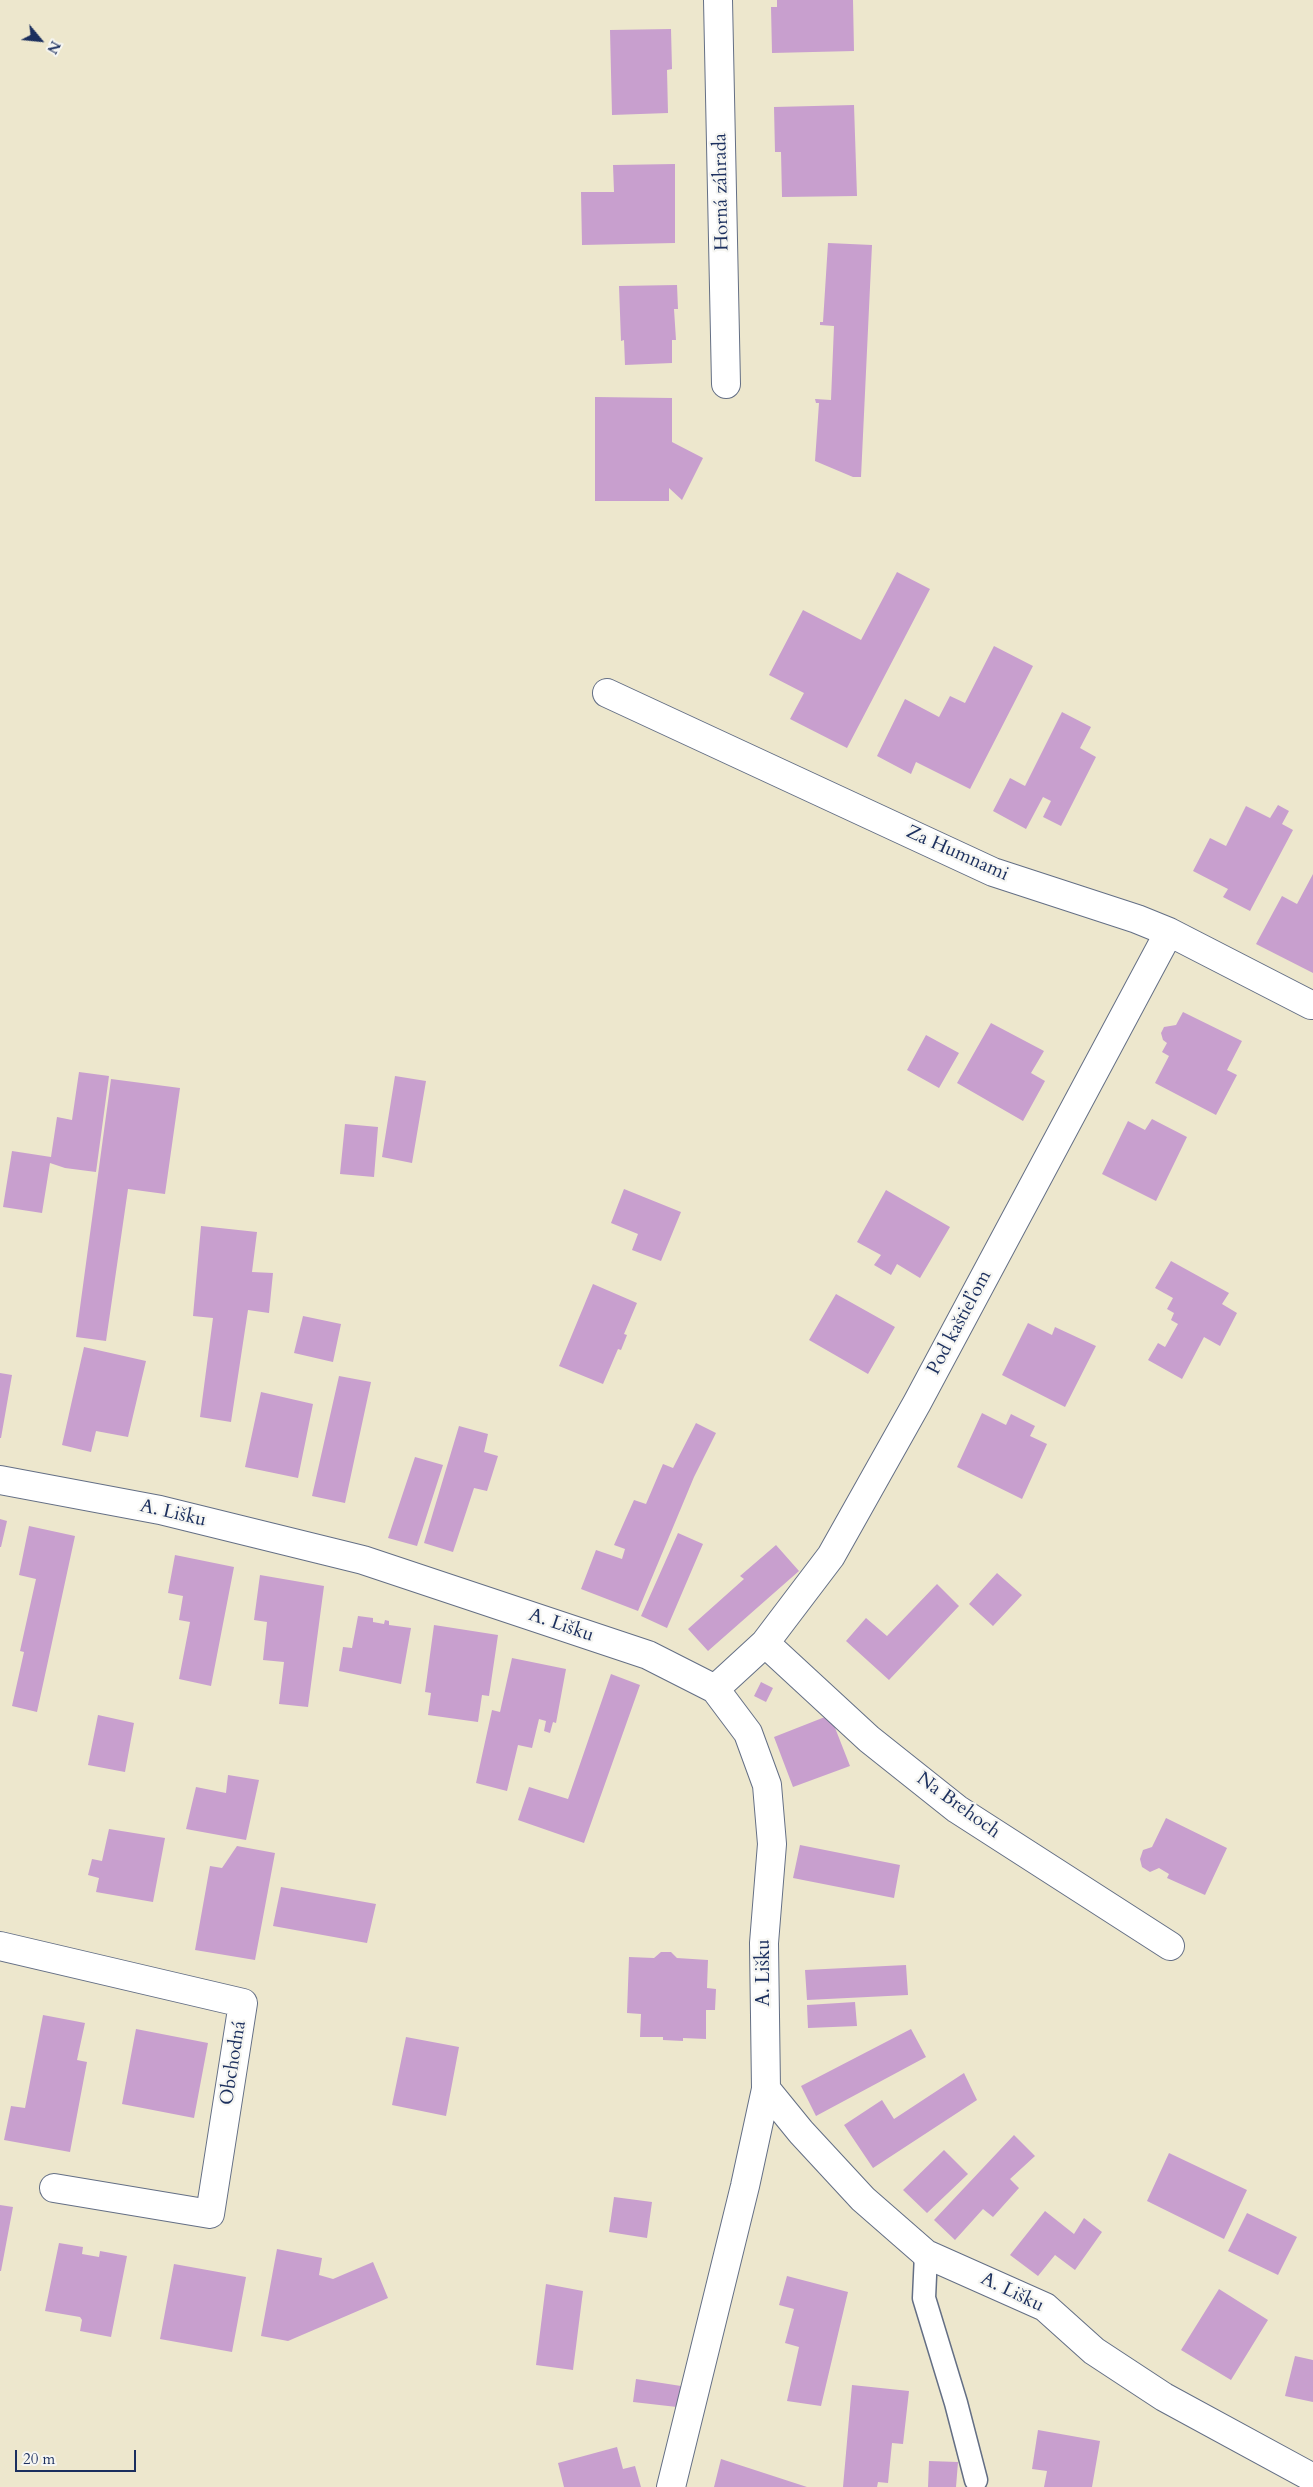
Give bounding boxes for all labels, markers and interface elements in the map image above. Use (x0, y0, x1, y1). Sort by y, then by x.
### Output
north arrow (15, 15, 65, 65)
text: N (42, 37, 65, 57)
street label: Horná záhrada (710, 133, 734, 251)
street label: Za Humnami (902, 821, 1012, 887)
street label: Pod kaštieľom (923, 1267, 997, 1379)
street label: A. Lišku (138, 1495, 208, 1533)
street label: A. Lišku (526, 1604, 596, 1648)
street label: Na Brehoch (912, 1768, 1004, 1844)
street label: A. Lišku (754, 1939, 776, 2007)
street label: Obchodná (216, 2019, 252, 2107)
street label: A. Lišku (977, 2268, 1047, 2318)
scale bar (18, 2440, 139, 2472)
text: 20 m (23, 2449, 55, 2469)

